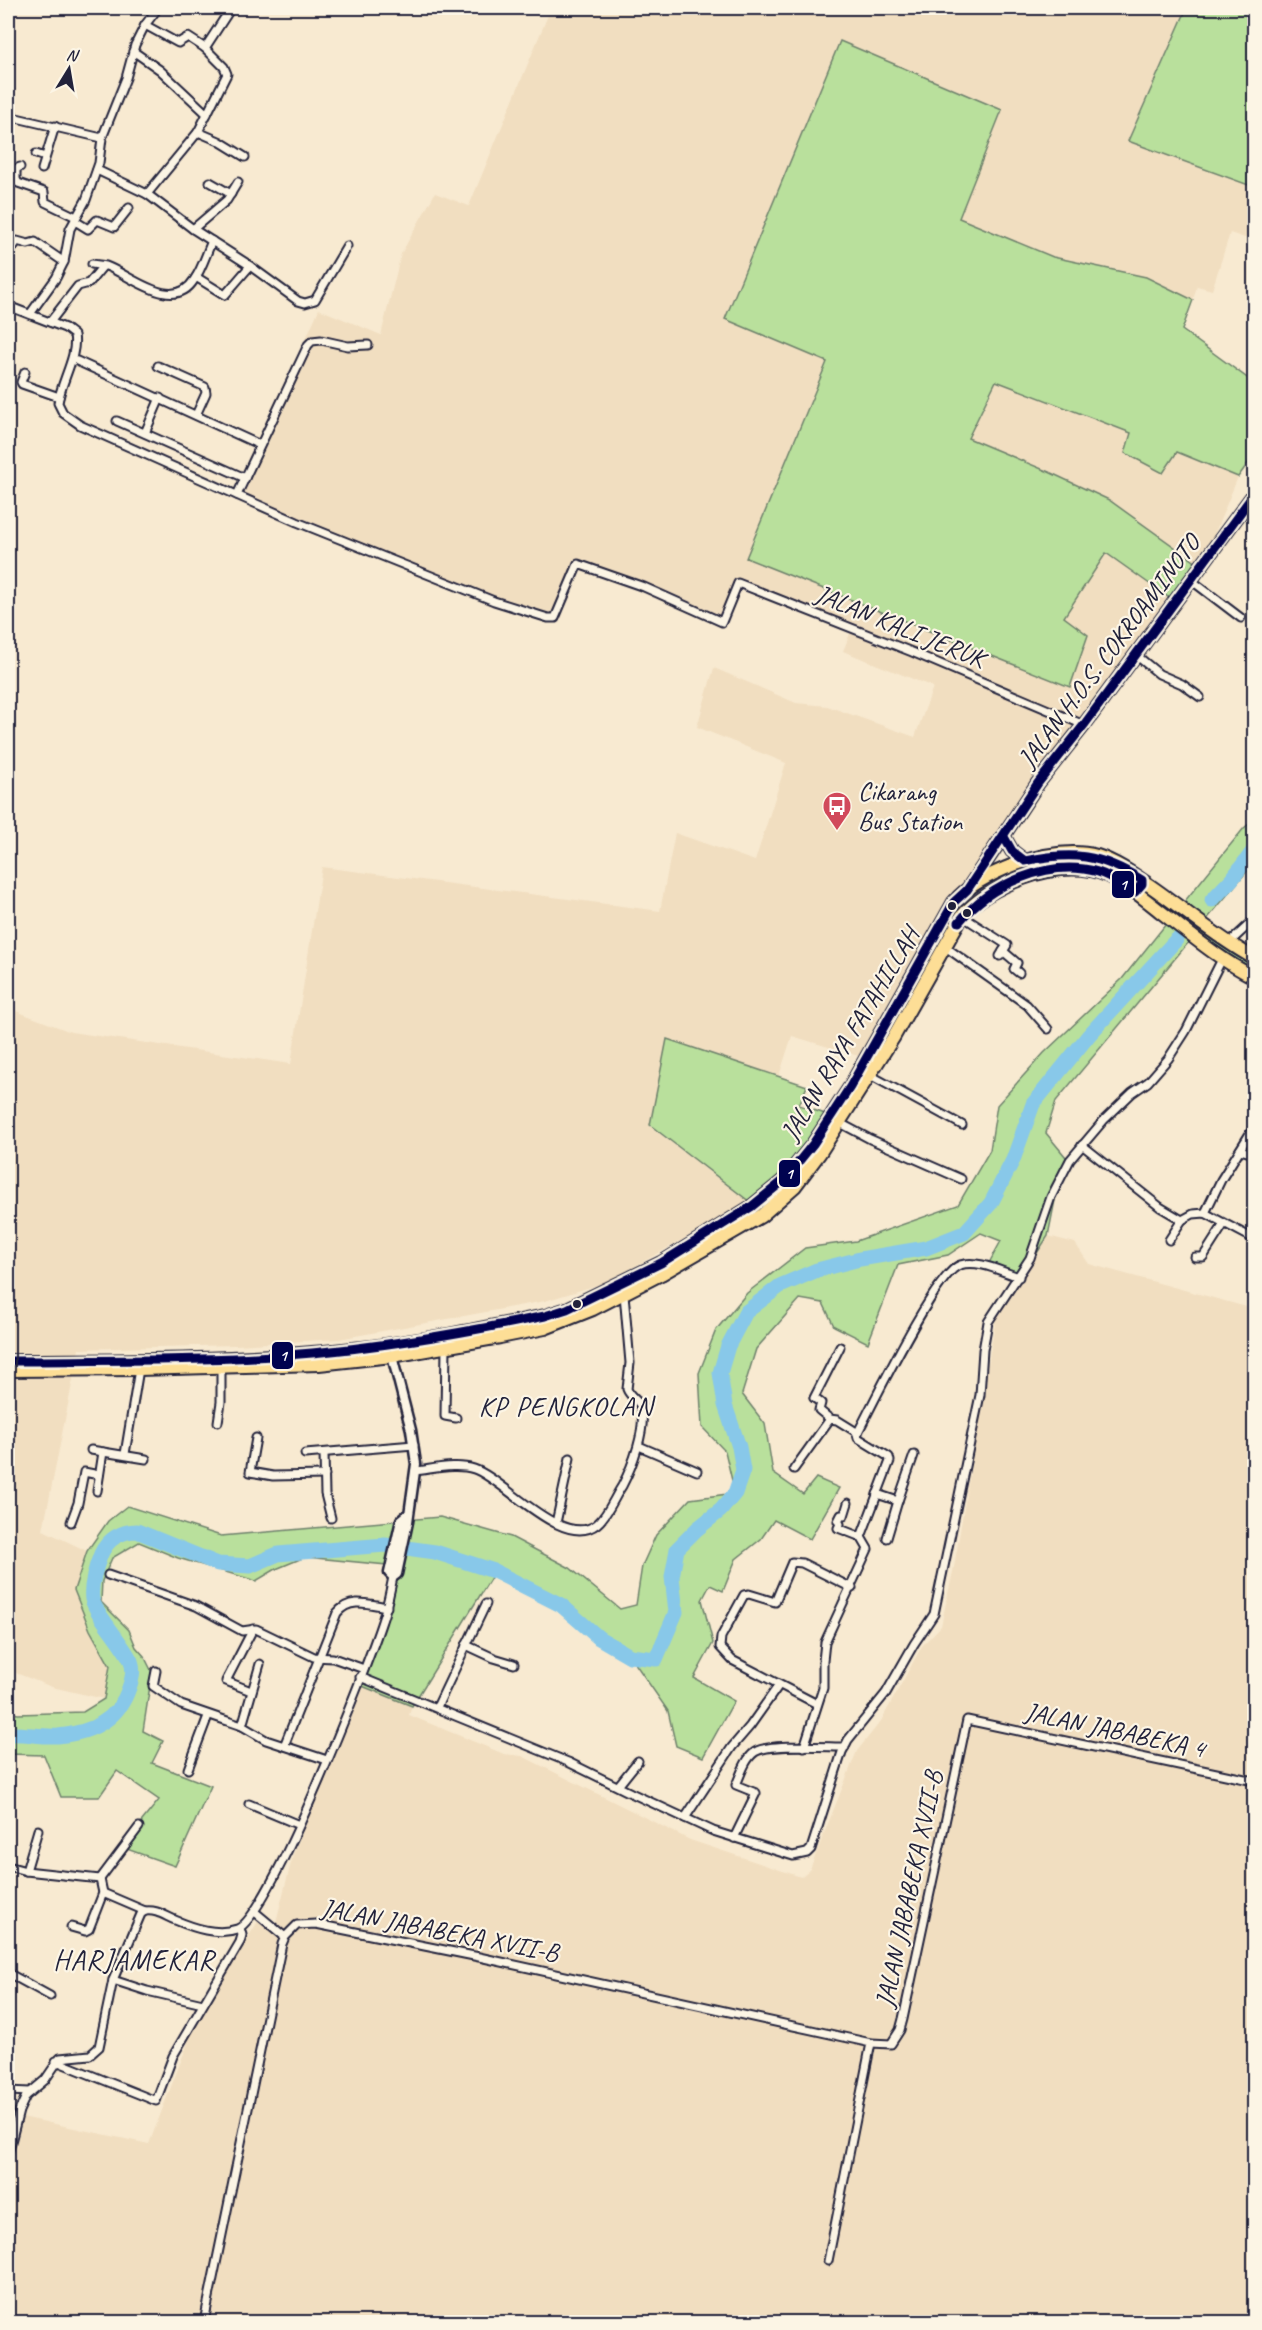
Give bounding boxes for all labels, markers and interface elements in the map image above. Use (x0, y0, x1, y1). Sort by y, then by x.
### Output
north arrow (39, 39, 99, 99)
text: N (65, 44, 81, 67)
street label: JALAN H.O.S. COKROAMINOTO (1009, 526, 1209, 776)
street label: JALAN KALI JERUK (809, 576, 993, 676)
place label: Cikarang Bus Station (858, 775, 964, 838)
bus stop icon: Cikarang Bus Station (821, 790, 853, 832)
line badge: 1 (1111, 870, 1135, 899)
text: 1 (1119, 875, 1128, 895)
unlabelled marker (946, 900, 958, 912)
unlabelled marker (961, 907, 973, 919)
street label: JALAN RAYA FATAHILLAH (772, 918, 929, 1148)
line badge: 1 (778, 1159, 801, 1188)
text: 1 (785, 1164, 794, 1184)
unlabelled marker (571, 1298, 583, 1310)
line badge: 1 (271, 1341, 294, 1370)
text: 1 (279, 1346, 288, 1366)
district label: KP PENGKOLAN (479, 1389, 656, 1423)
street label: JALAN JABABEKA 4 (1020, 1694, 1210, 1766)
street label: JALAN JABABEKA XVII-B (867, 1766, 950, 2012)
street label: JALAN JABABEKA XVII-B (317, 1890, 563, 1969)
district label: HARJAMEKAR (53, 1942, 216, 1977)

